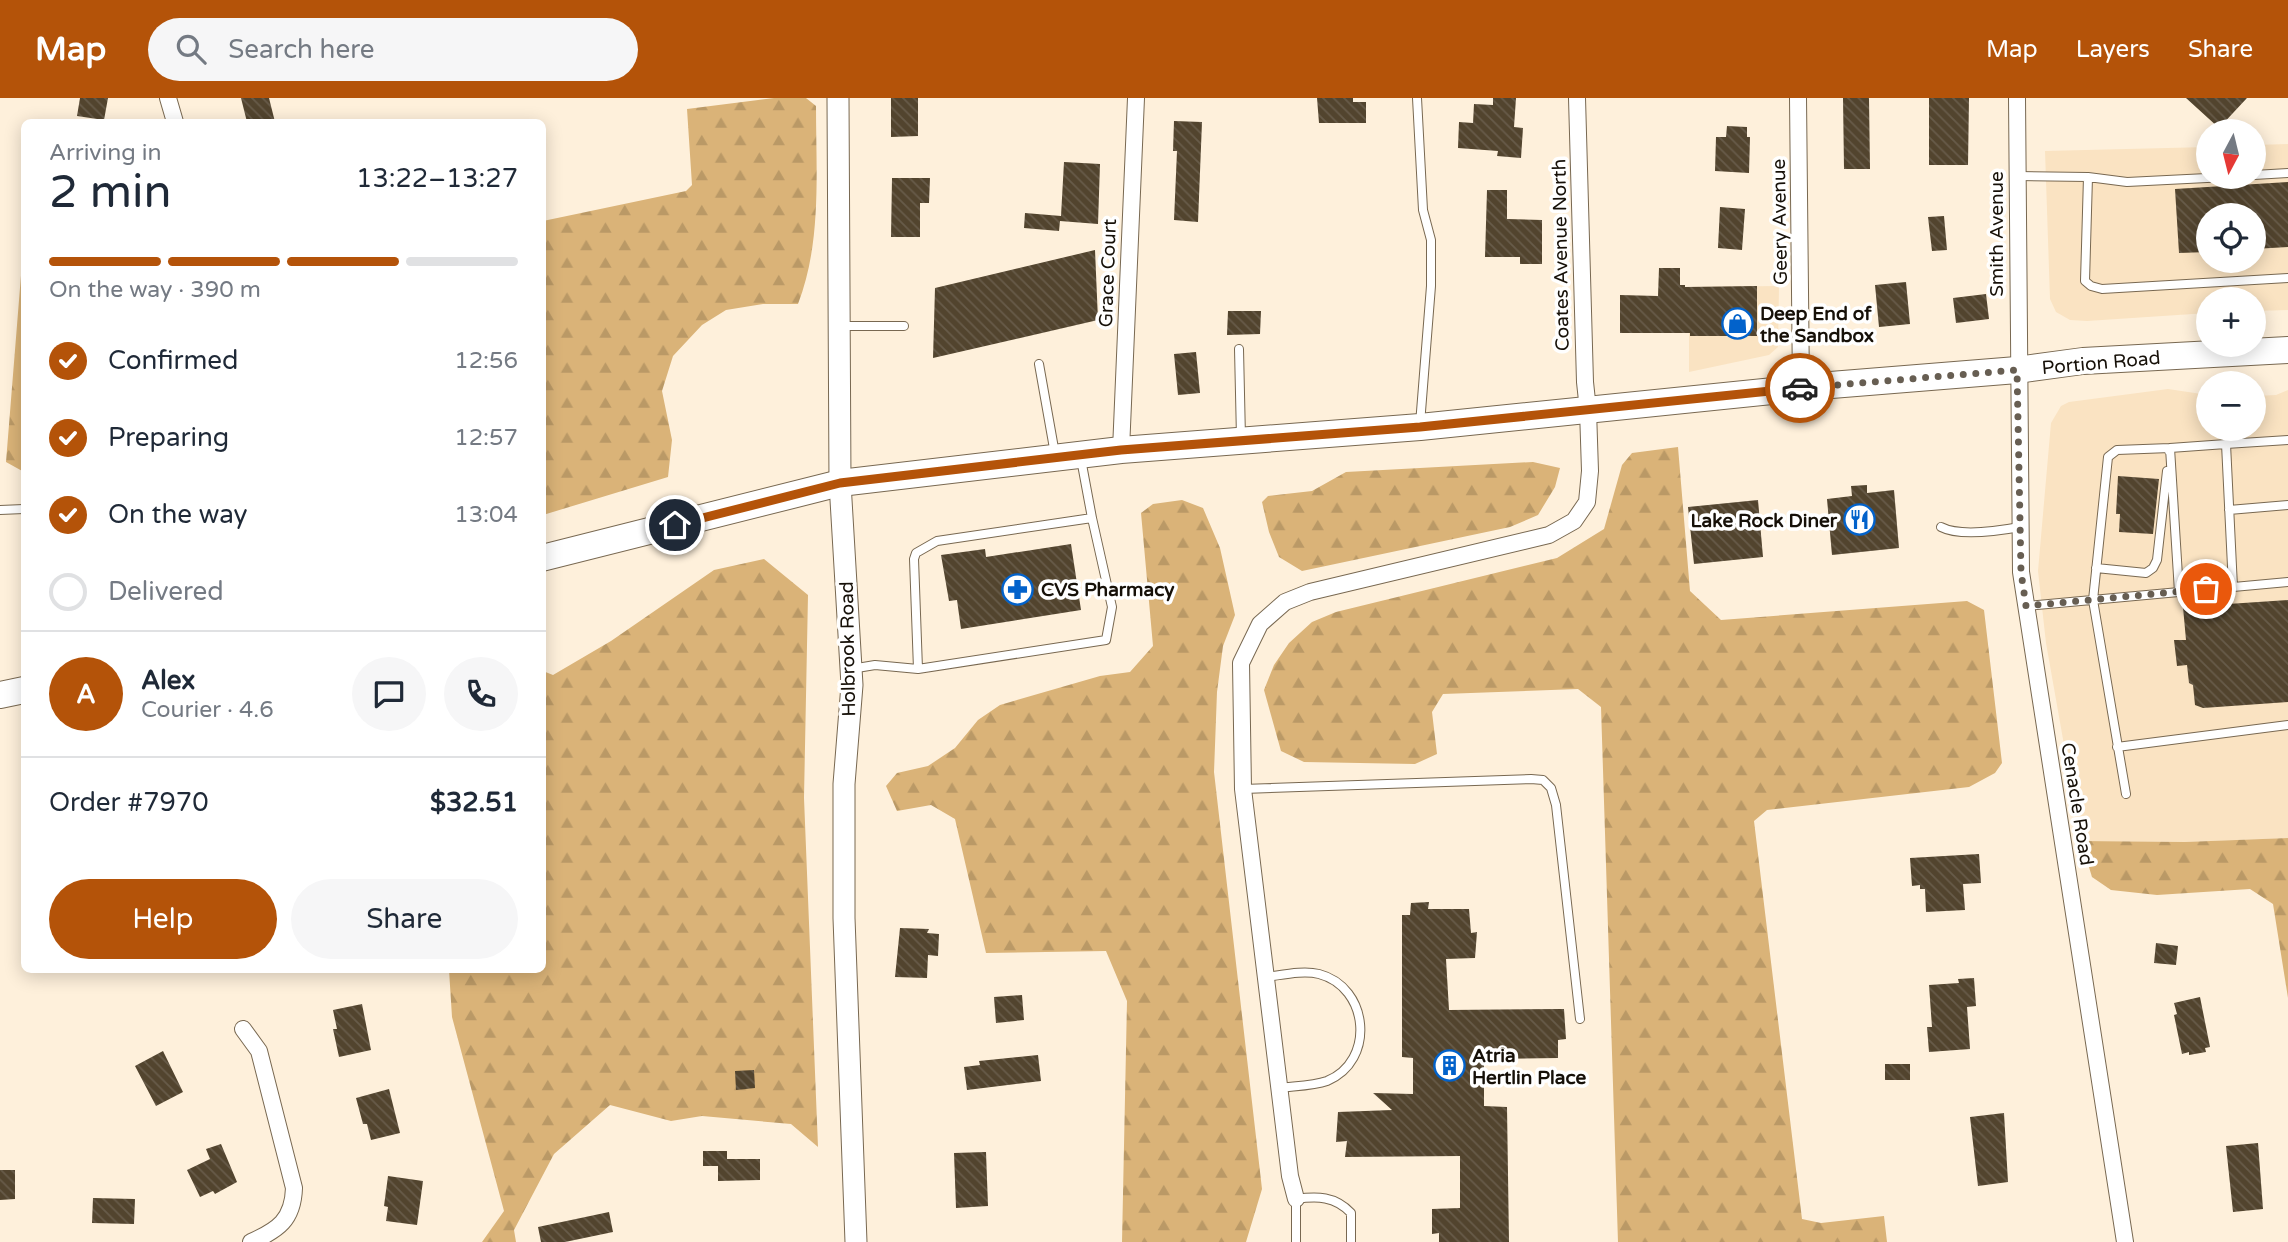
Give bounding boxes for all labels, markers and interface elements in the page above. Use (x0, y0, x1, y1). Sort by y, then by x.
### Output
search box (148, 18, 638, 81)
text: Map (35, 30, 106, 69)
icon: search (172, 30, 210, 68)
text: Search here (228, 34, 374, 65)
text: Map (1986, 35, 2038, 64)
text: Layers (2076, 35, 2150, 64)
text: Share (2188, 35, 2253, 64)
north arrow (2196, 119, 2266, 189)
map controls (2196, 119, 2266, 441)
text: Arriving in (49, 139, 162, 167)
street label: Coates Avenue North (1548, 159, 1574, 351)
street label: Geery Avenue (1768, 159, 1792, 285)
text: 13:22–13:27 (356, 163, 518, 194)
text: 2 min (49, 165, 172, 220)
street label: Smith Avenue (1986, 171, 2008, 297)
button: locate (2196, 203, 2266, 273)
street label: Grace Court (1095, 218, 1121, 328)
text: On the way · 390 m (49, 276, 261, 304)
button: + (2196, 287, 2266, 357)
place label: Deep End of the Sandbox (1760, 303, 1874, 347)
shop icon: Deep End of the Sandbox (1720, 307, 1754, 341)
icon: check (49, 342, 87, 380)
text: Confirmed (108, 345, 238, 376)
text: 12:56 (454, 347, 518, 375)
street label: Portion Road (2041, 347, 2161, 379)
courier (1765, 353, 1835, 423)
icon: car (1781, 369, 1819, 407)
button: − (2196, 371, 2266, 441)
icon: check (49, 419, 87, 457)
text: Preparing (108, 422, 229, 453)
text: 12:57 (454, 424, 518, 452)
pin (645, 495, 705, 555)
icon: check (49, 496, 87, 534)
text: On the way (108, 499, 248, 530)
text: 13:04 (454, 501, 518, 529)
restaurant icon: Lake Rock Diner (1843, 503, 1877, 537)
icon: home (656, 506, 694, 544)
place label: Lake Rock Diner (1691, 510, 1838, 532)
pin (2176, 559, 2236, 619)
icon: bag (2187, 570, 2225, 608)
pharmacy icon: CVS Pharmacy (1001, 572, 1035, 606)
text: Delivered (108, 576, 224, 607)
place label: CVS Pharmacy (1041, 579, 1175, 602)
street label: Holbrook Road (836, 581, 860, 717)
button: chat (352, 657, 426, 731)
button: phone (444, 657, 518, 731)
text: Alex (141, 665, 195, 696)
text: A (76, 679, 96, 710)
text: Courier · 4.6 (141, 696, 274, 724)
street label: Cenacle Road (2056, 741, 2098, 867)
text: Order #7970 (49, 787, 209, 818)
text: $32.51 (430, 787, 518, 818)
button: Help (49, 879, 277, 959)
button: Share (291, 879, 518, 959)
place label: Atria Hertlin Place (1472, 1045, 1586, 1089)
building icon: Atria Hertlin Place (1432, 1049, 1466, 1083)

